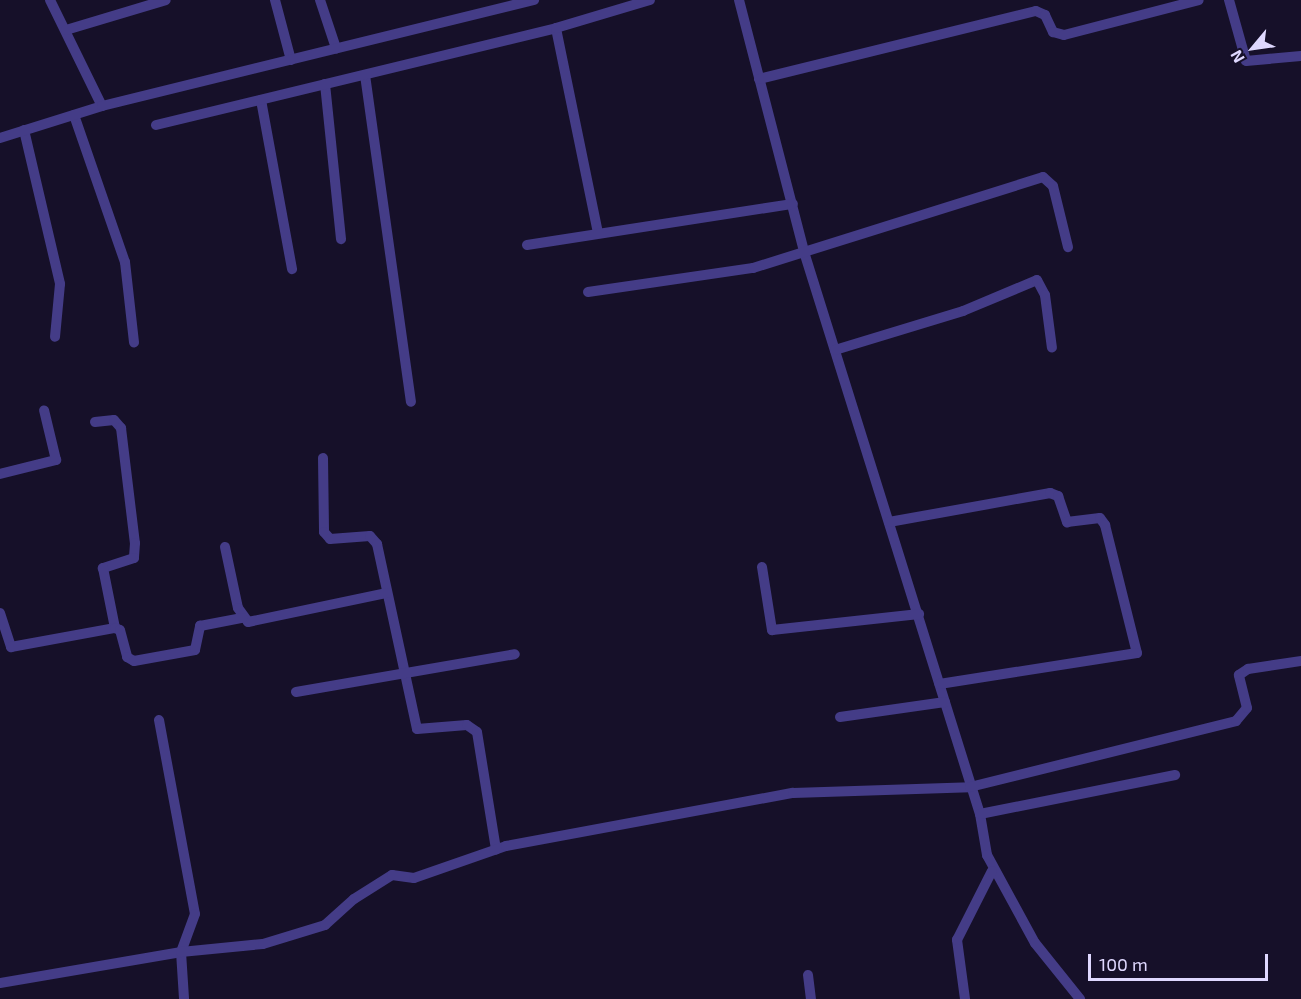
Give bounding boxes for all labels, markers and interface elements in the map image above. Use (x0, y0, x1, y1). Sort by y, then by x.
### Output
north arrow (1223, 18, 1283, 78)
text: N (1226, 47, 1248, 67)
scale bar (1091, 942, 1271, 980)
text: 100 m (1099, 953, 1148, 975)

